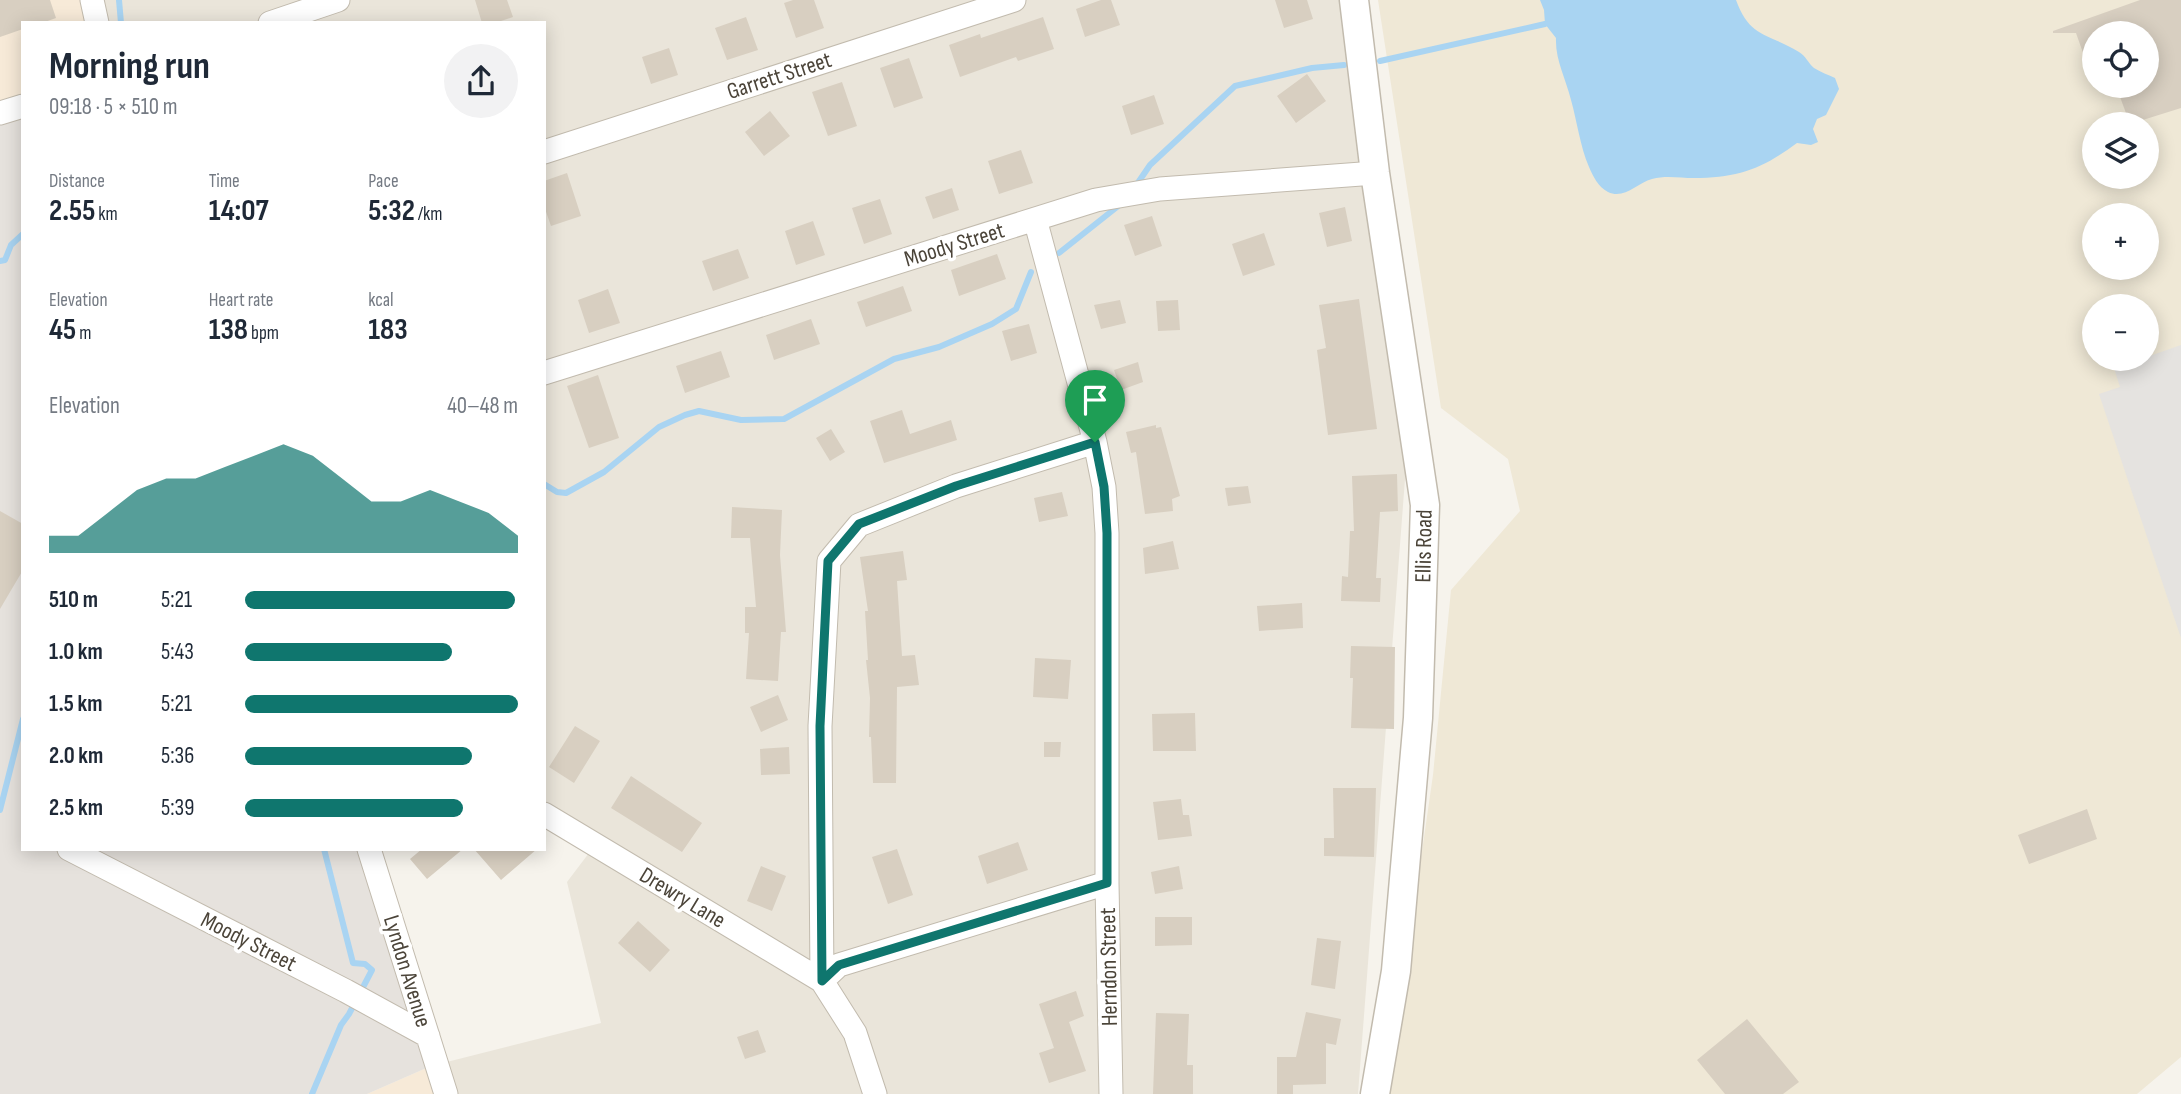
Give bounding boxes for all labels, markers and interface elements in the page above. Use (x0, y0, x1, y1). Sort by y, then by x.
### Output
map controls (2082, 21, 2159, 371)
button: locate (2082, 21, 2159, 98)
text: Morning run (49, 44, 210, 89)
button: share (444, 44, 518, 118)
street label: Garrett Street (723, 46, 835, 106)
text: 09:18 · 5 × 510 m (49, 93, 178, 121)
button: layers (2082, 112, 2159, 189)
text: Distance (49, 170, 105, 193)
text: Time (209, 170, 240, 193)
text: Pace (368, 170, 399, 193)
text: 2.55 (49, 193, 95, 229)
text: 14:07 (209, 193, 269, 229)
text: 5:32 (368, 193, 415, 229)
text: km (95, 203, 118, 226)
text: /km (415, 203, 443, 226)
button: + (2082, 203, 2159, 280)
street label: Moody Street (901, 216, 1008, 273)
text: Elevation (49, 289, 108, 312)
text: Heart rate (209, 289, 274, 312)
text: kcal (368, 289, 393, 312)
button: − (2082, 294, 2159, 371)
text: 45 (49, 312, 76, 348)
text: 138 (209, 312, 248, 348)
text: 183 (368, 312, 408, 348)
text: m (76, 322, 91, 345)
text: bpm (248, 322, 279, 345)
pin (1065, 370, 1125, 442)
icon: arrive (1076, 381, 1114, 419)
text: Elevation (49, 392, 120, 420)
text: 40–48 m (447, 392, 518, 420)
street label: Ellis Road (1409, 509, 1439, 583)
text: 510 m (49, 586, 98, 614)
text: 5:21 (161, 586, 192, 614)
text: 1.0 km (49, 638, 103, 666)
text: 5:43 (161, 638, 194, 666)
text: 1.5 km (49, 690, 102, 718)
text: 5:21 (161, 690, 192, 718)
text: 2.0 km (49, 742, 103, 770)
text: 5:36 (161, 742, 194, 770)
text: 2.5 km (49, 794, 103, 822)
text: 5:39 (161, 794, 194, 822)
street label: Drewry Lane (634, 861, 731, 934)
street label: Moody Street (196, 906, 301, 978)
street label: Herndon Street (1094, 907, 1124, 1026)
street label: Lyndon Avenue (377, 912, 437, 1031)

